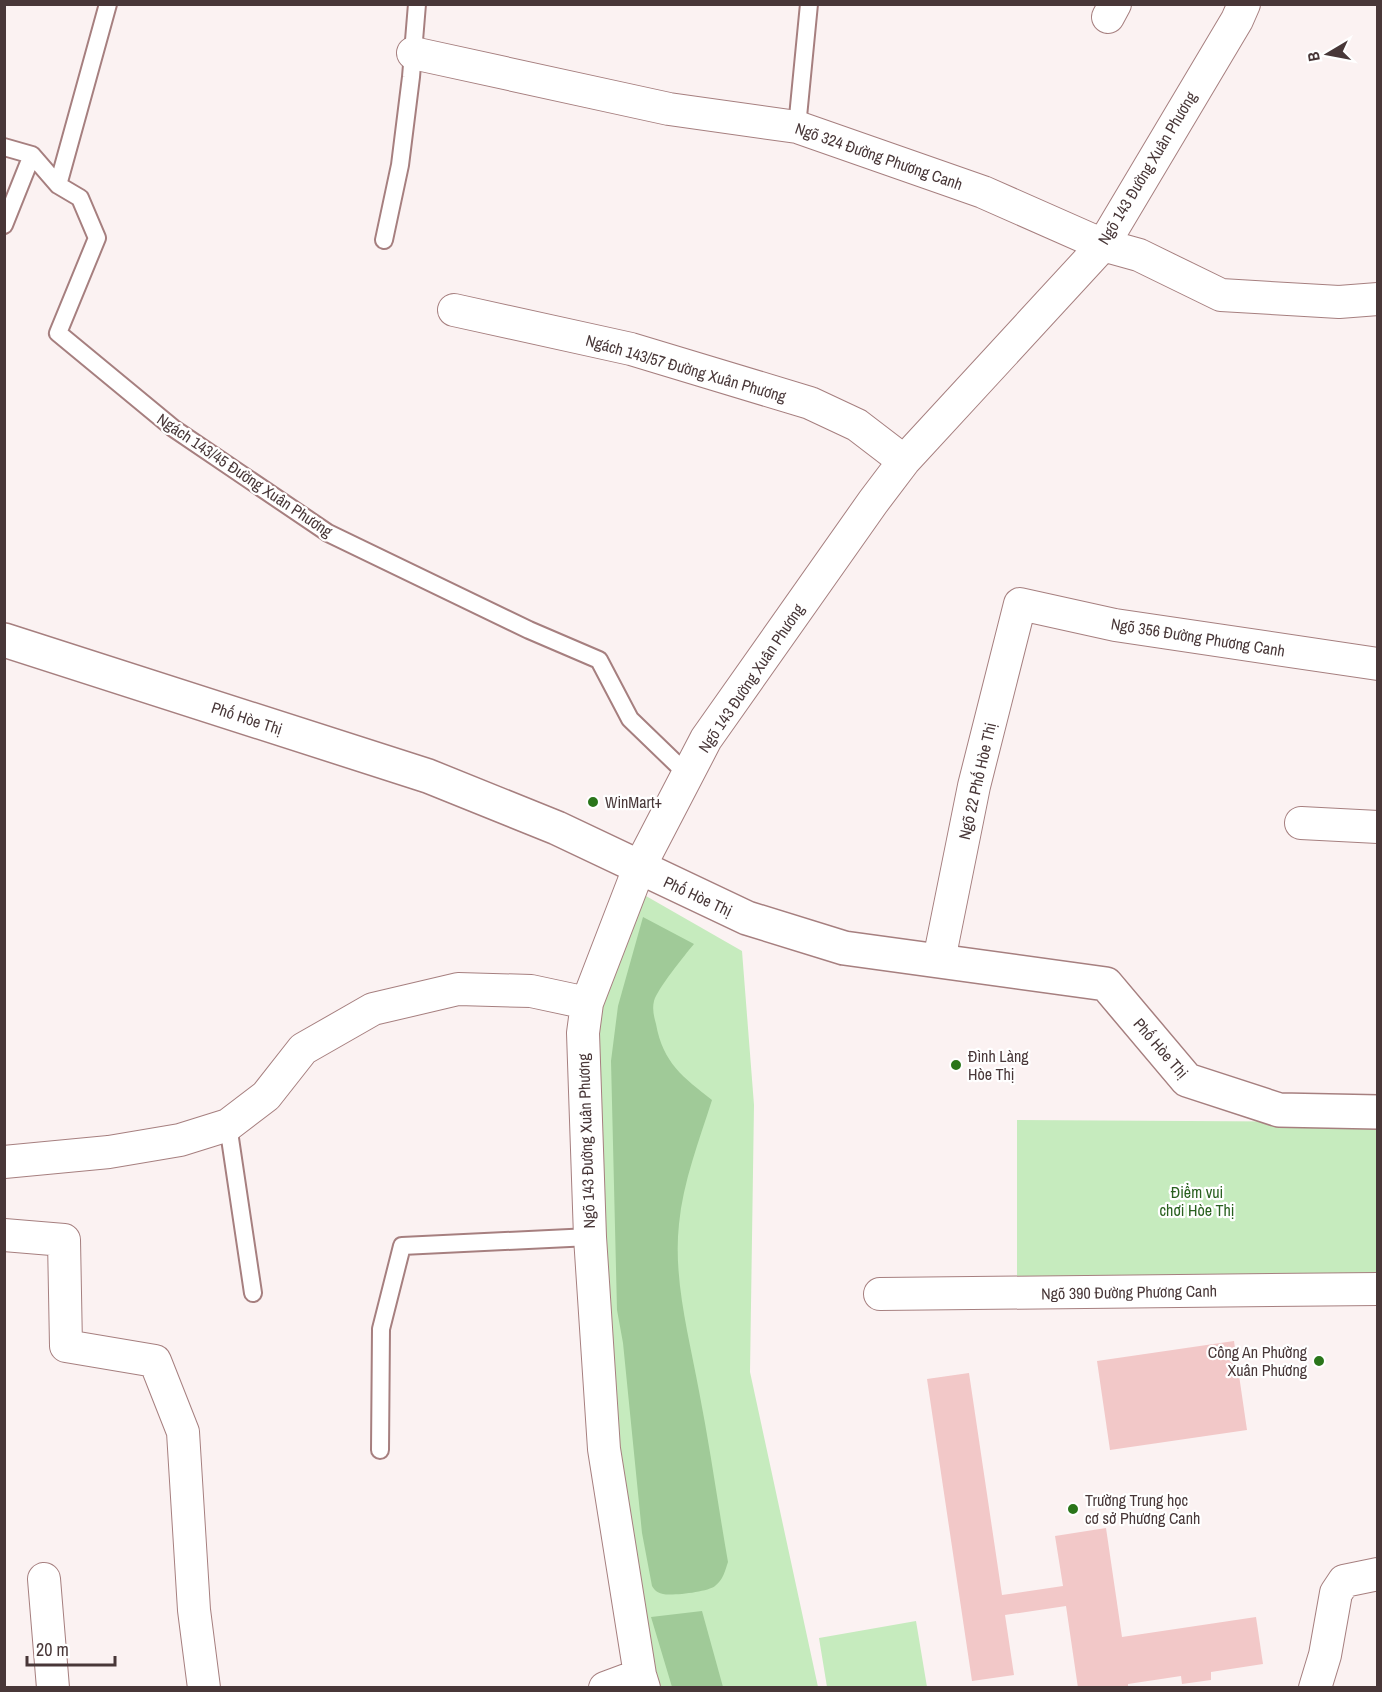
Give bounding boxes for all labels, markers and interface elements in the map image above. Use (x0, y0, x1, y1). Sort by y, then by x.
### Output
north arrow (1298, 24, 1358, 84)
text: B (1302, 50, 1325, 63)
street label: Ngõ 143 Đường Xuân Phương (1092, 87, 1202, 249)
street label: Ngõ 324 Đường Phương Canh (792, 117, 966, 195)
street label: Ngách 143/57 Đường Xuân Phương (583, 329, 789, 407)
street label: Ngách 143/45 Đường Xuân Phương (153, 408, 338, 542)
street label: Ngõ 143 Đường Xuân Phương (693, 599, 809, 757)
street label: Ngõ 356 Đường Phương Canh (1109, 612, 1287, 662)
street label: Phố Hòe Thị (209, 696, 285, 740)
street label: Ngõ 22 Phố Hòe Thị (953, 720, 1001, 842)
place label: WinMart+ (605, 791, 662, 813)
marker: WinMart+ (586, 795, 600, 809)
street label: Phố Hòe Thị (660, 871, 736, 921)
street label: Phố Hòe Thị (1129, 1013, 1193, 1083)
place label: Đình Làng Hòe Thị (968, 1045, 1029, 1085)
street label: Ngõ 143 Đường Xuân Phương (572, 1052, 600, 1229)
marker: Đình Làng Hòe Thị (949, 1058, 963, 1072)
park label: Điểm vui chơi Hòe Thị (1160, 1181, 1234, 1221)
street label: Ngõ 390 Đường Phương Canh (1041, 1279, 1217, 1305)
place label: Công An Phường Xuân Phương (1208, 1341, 1308, 1381)
marker: Công An Phường Xuân Phương (1312, 1354, 1326, 1368)
place label: Trường Trung học cơ sở Phương Canh (1085, 1489, 1200, 1529)
marker: Trường Trung học cơ sở Phương Canh (1066, 1502, 1080, 1516)
scale bar (27, 1629, 116, 1667)
text: 20 m (36, 1637, 69, 1662)

